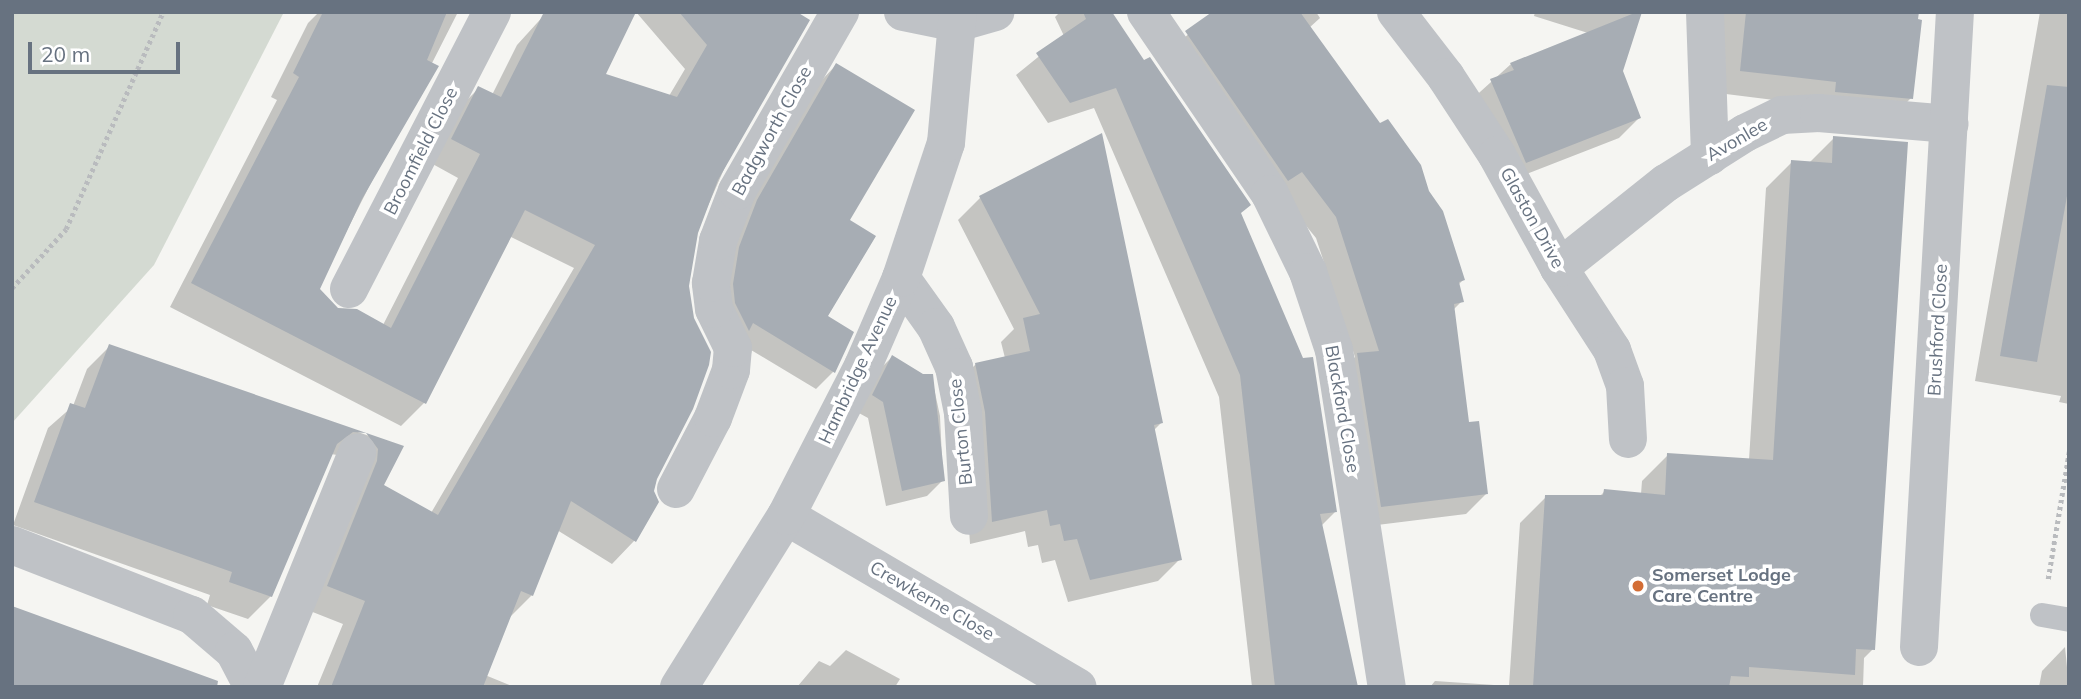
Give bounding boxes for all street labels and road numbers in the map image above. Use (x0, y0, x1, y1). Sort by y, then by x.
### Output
street label: Badgworth Close (727, 63, 817, 199)
street label: Broomfield Close (379, 83, 463, 219)
street label: Avonlee (1703, 114, 1771, 166)
street label: Glaston Drive (1495, 164, 1569, 272)
street label: Brushford Close (1924, 263, 1952, 397)
street label: Hambridge Avenue (814, 293, 902, 447)
street label: Blackford Close (1320, 344, 1364, 474)
street label: Burton Close (945, 378, 977, 486)
street label: Crewkerne Close (866, 557, 998, 645)

